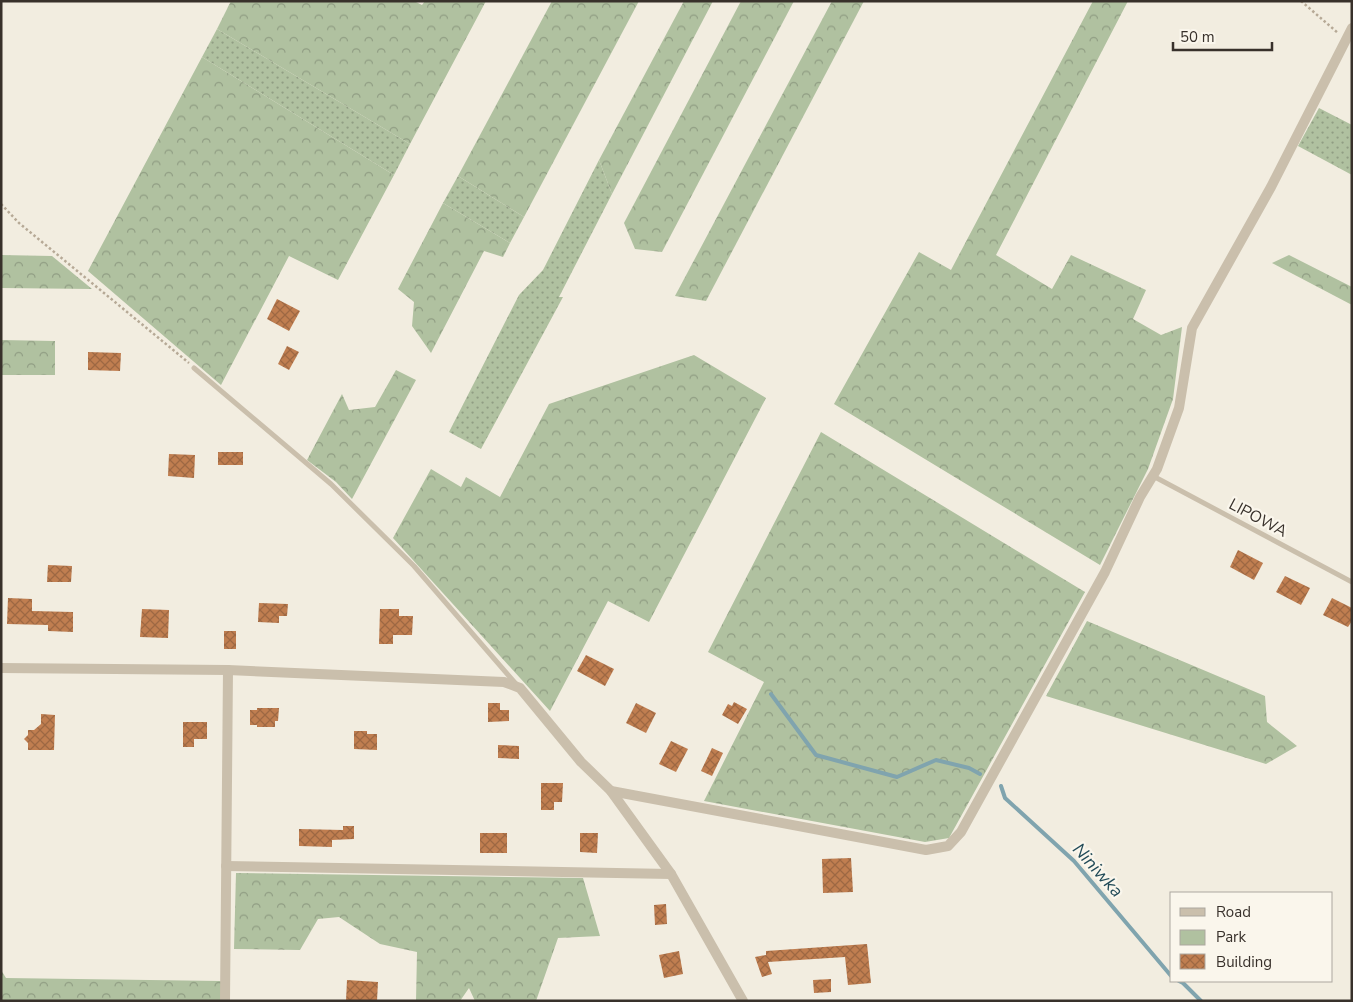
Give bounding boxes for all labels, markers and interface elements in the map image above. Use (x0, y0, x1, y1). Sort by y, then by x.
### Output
scale bar (1173, 20, 1272, 52)
text: 50 m (1180, 27, 1215, 47)
street label: LIPOWA (1225, 493, 1291, 543)
water label: Niniwka (1067, 838, 1129, 902)
legend (1170, 892, 1333, 982)
text: Road (1216, 902, 1251, 922)
text: Park (1216, 927, 1246, 947)
text: Building (1216, 952, 1272, 972)

